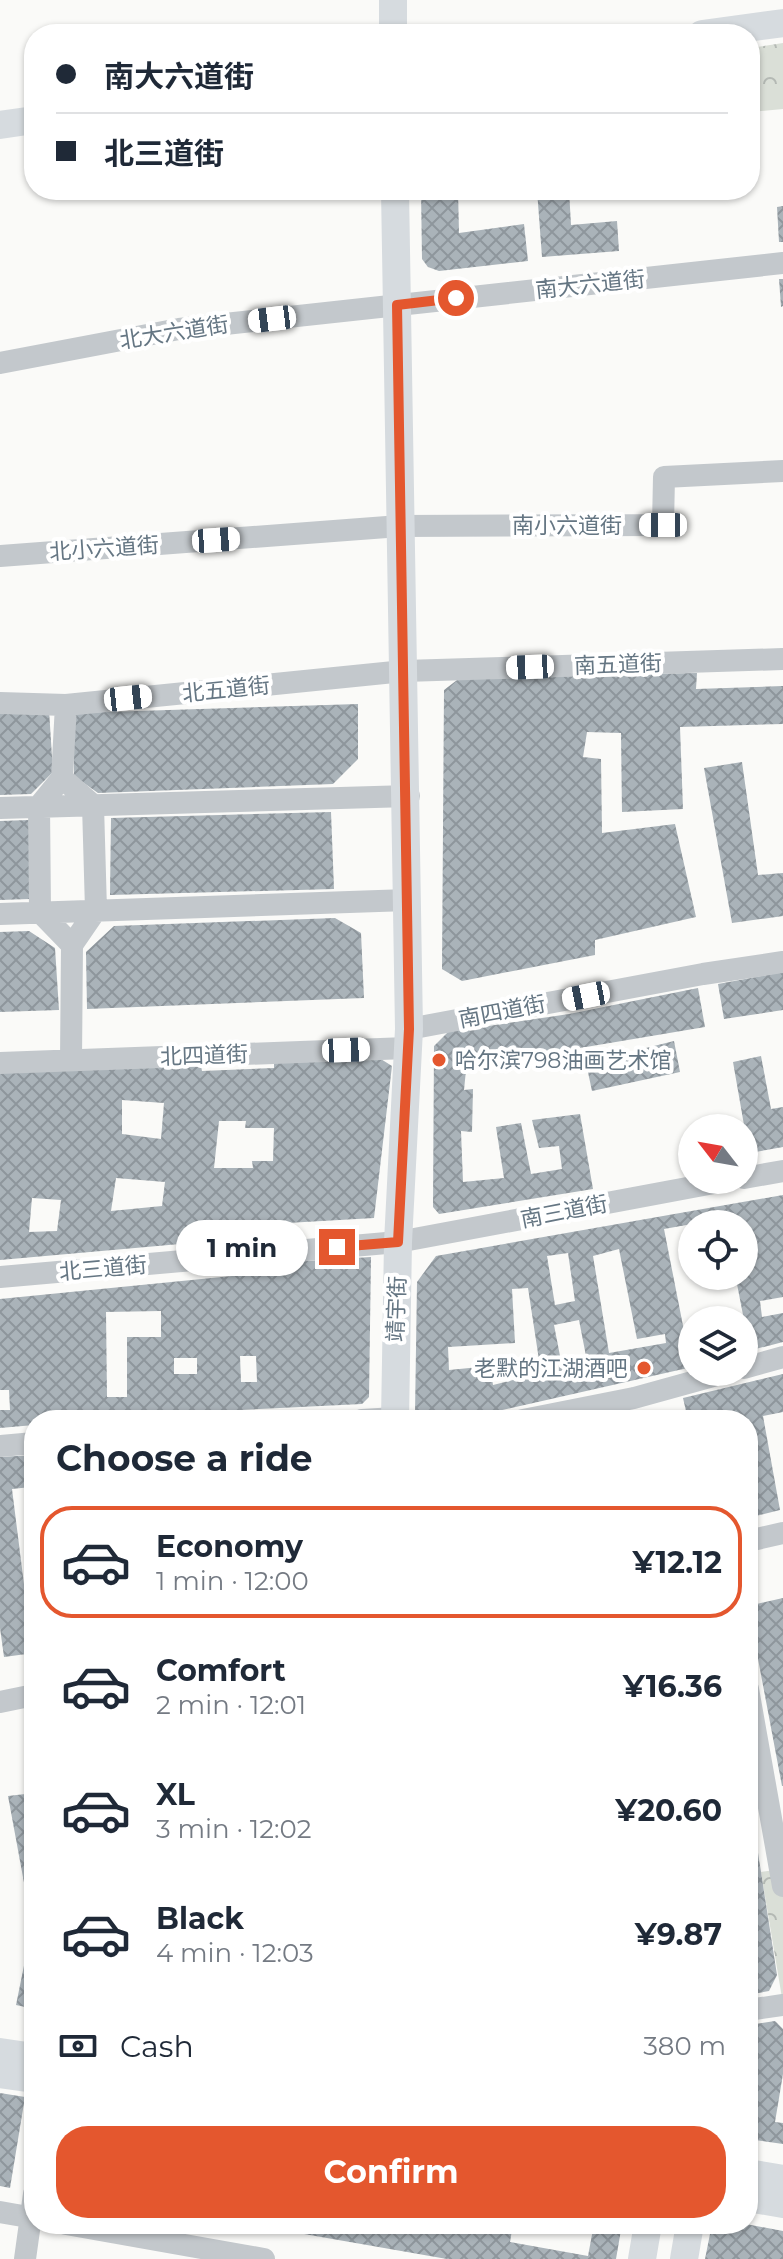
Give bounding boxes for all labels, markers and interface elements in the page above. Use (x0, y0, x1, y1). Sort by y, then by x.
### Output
text: 南大六道街 (104, 58, 254, 95)
text: 北三道街 (104, 135, 224, 172)
street label: 南大六道街 (534, 265, 646, 304)
route start (438, 280, 474, 316)
car (247, 304, 297, 334)
street label: 北大六道街 (118, 311, 231, 354)
street label: 南小六道街 (512, 512, 622, 539)
car (639, 513, 687, 537)
car (191, 526, 241, 554)
street label: 北小六道街 (48, 531, 160, 566)
street label: 南五道街 (574, 649, 662, 680)
car (506, 654, 554, 680)
street label: 北五道街 (181, 671, 271, 708)
car (103, 684, 153, 712)
car (560, 980, 612, 1012)
street label: 南四道街 (456, 990, 548, 1033)
car (322, 1037, 370, 1063)
street label: 北四道街 (160, 1040, 248, 1071)
place label: 哈尔滨798油画艺术馆 (455, 1047, 671, 1074)
marker: 哈尔滨798油画艺术馆 (430, 1051, 448, 1069)
north arrow (678, 1114, 758, 1194)
map controls (678, 1114, 758, 1386)
street label: 南三道街 (518, 1190, 610, 1233)
button: locate (678, 1210, 758, 1290)
callout: 1 min (177, 1219, 309, 1275)
route end (319, 1229, 355, 1265)
text: 1 min (207, 1232, 277, 1264)
street label: 北三道街 (58, 1251, 148, 1286)
street label: 靖宇街 (382, 1276, 411, 1342)
button: layers (678, 1306, 758, 1386)
place label: 老默的江湖酒吧 (474, 1355, 628, 1382)
marker: 老默的江湖酒吧 (635, 1359, 653, 1377)
text: Choose a ride (56, 1436, 313, 1480)
icon: car (60, 1526, 132, 1598)
text: Economy (156, 1528, 303, 1565)
text: ¥12.12 (632, 1544, 722, 1581)
text: 1 min · 12:00 (156, 1565, 309, 1597)
icon: car (60, 1650, 132, 1722)
text: Comfort (156, 1652, 286, 1689)
text: ¥16.36 (623, 1668, 722, 1705)
text: 2 min · 12:01 (156, 1689, 306, 1721)
icon: car (60, 1774, 132, 1846)
text: XL (156, 1776, 195, 1813)
text: ¥20.60 (615, 1792, 722, 1829)
text: 3 min · 12:02 (156, 1813, 311, 1845)
icon: car (60, 1898, 132, 1970)
text: Black (156, 1900, 244, 1937)
text: ¥9.87 (635, 1916, 722, 1953)
text: 4 min · 12:03 (156, 1937, 314, 1969)
icon: cash (56, 2024, 100, 2068)
text: Cash (120, 2028, 194, 2065)
text: 380 m (643, 2030, 726, 2062)
button: Confirm (56, 2126, 726, 2218)

